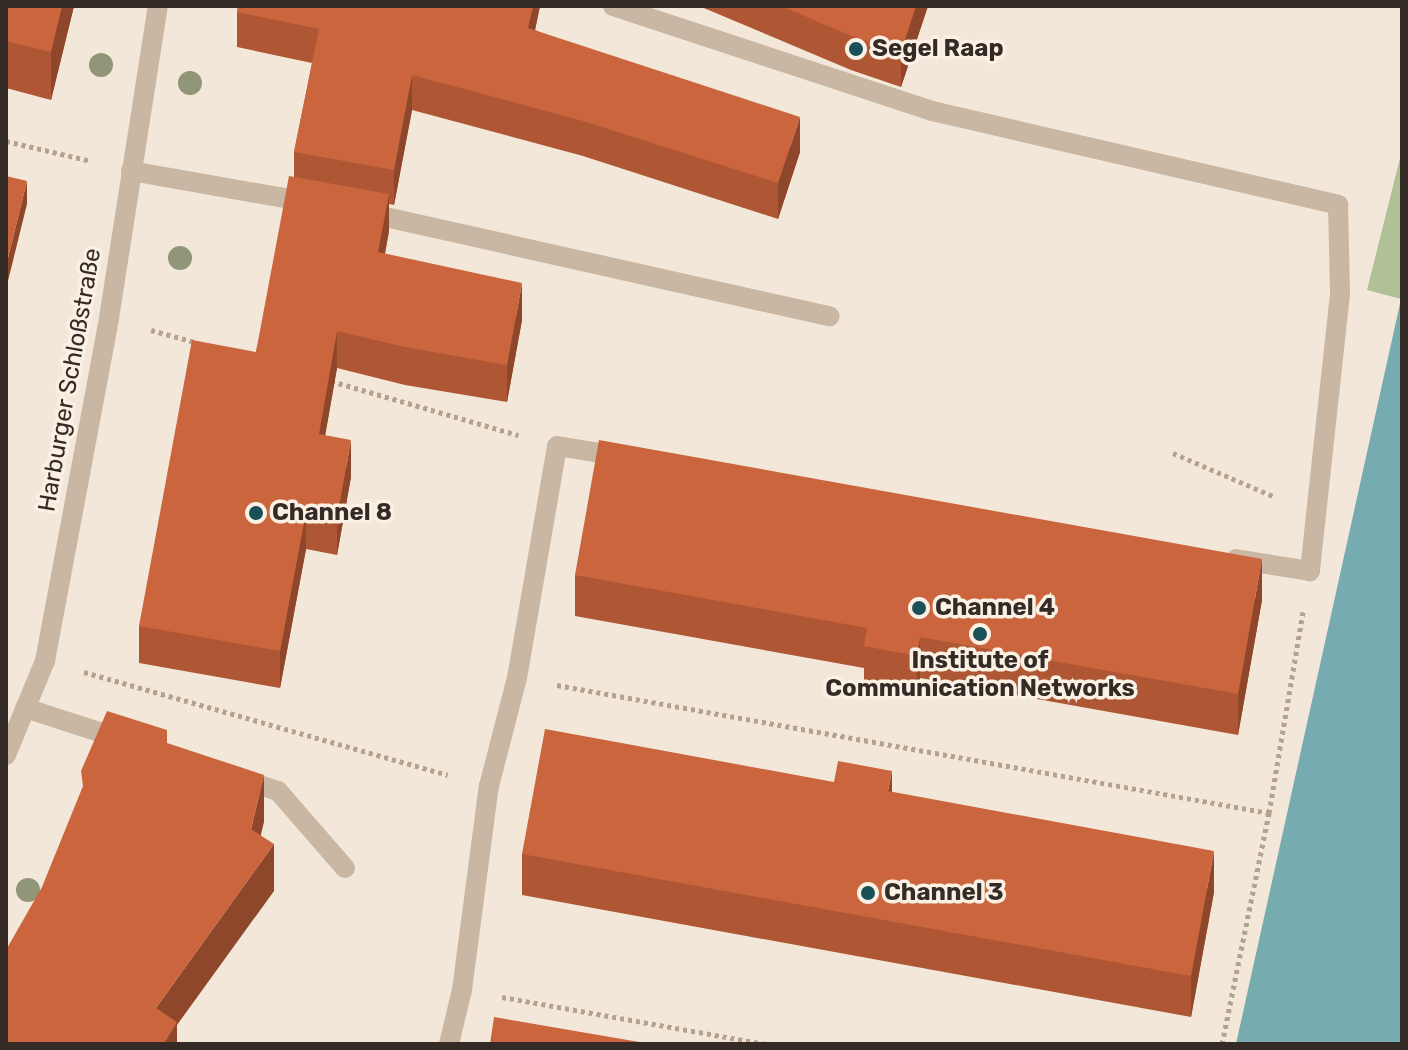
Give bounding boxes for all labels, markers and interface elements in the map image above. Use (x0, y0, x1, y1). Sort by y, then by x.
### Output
place label: Segel Raap (872, 35, 1004, 63)
marker: Segel Raap (847, 40, 865, 58)
street label: Harburger Schloßstraße (33, 246, 107, 514)
place label: Channel 8 (272, 499, 392, 527)
marker: Channel 8 (247, 504, 265, 522)
place label: Channel 4 (935, 594, 1055, 622)
marker: Channel 4 (910, 599, 928, 617)
marker: Institute of Communication Networks (971, 625, 989, 643)
place label: Institute of Communication Networks (825, 647, 1135, 703)
place label: Channel 3 (884, 879, 1004, 907)
marker: Channel 3 (859, 884, 877, 902)

